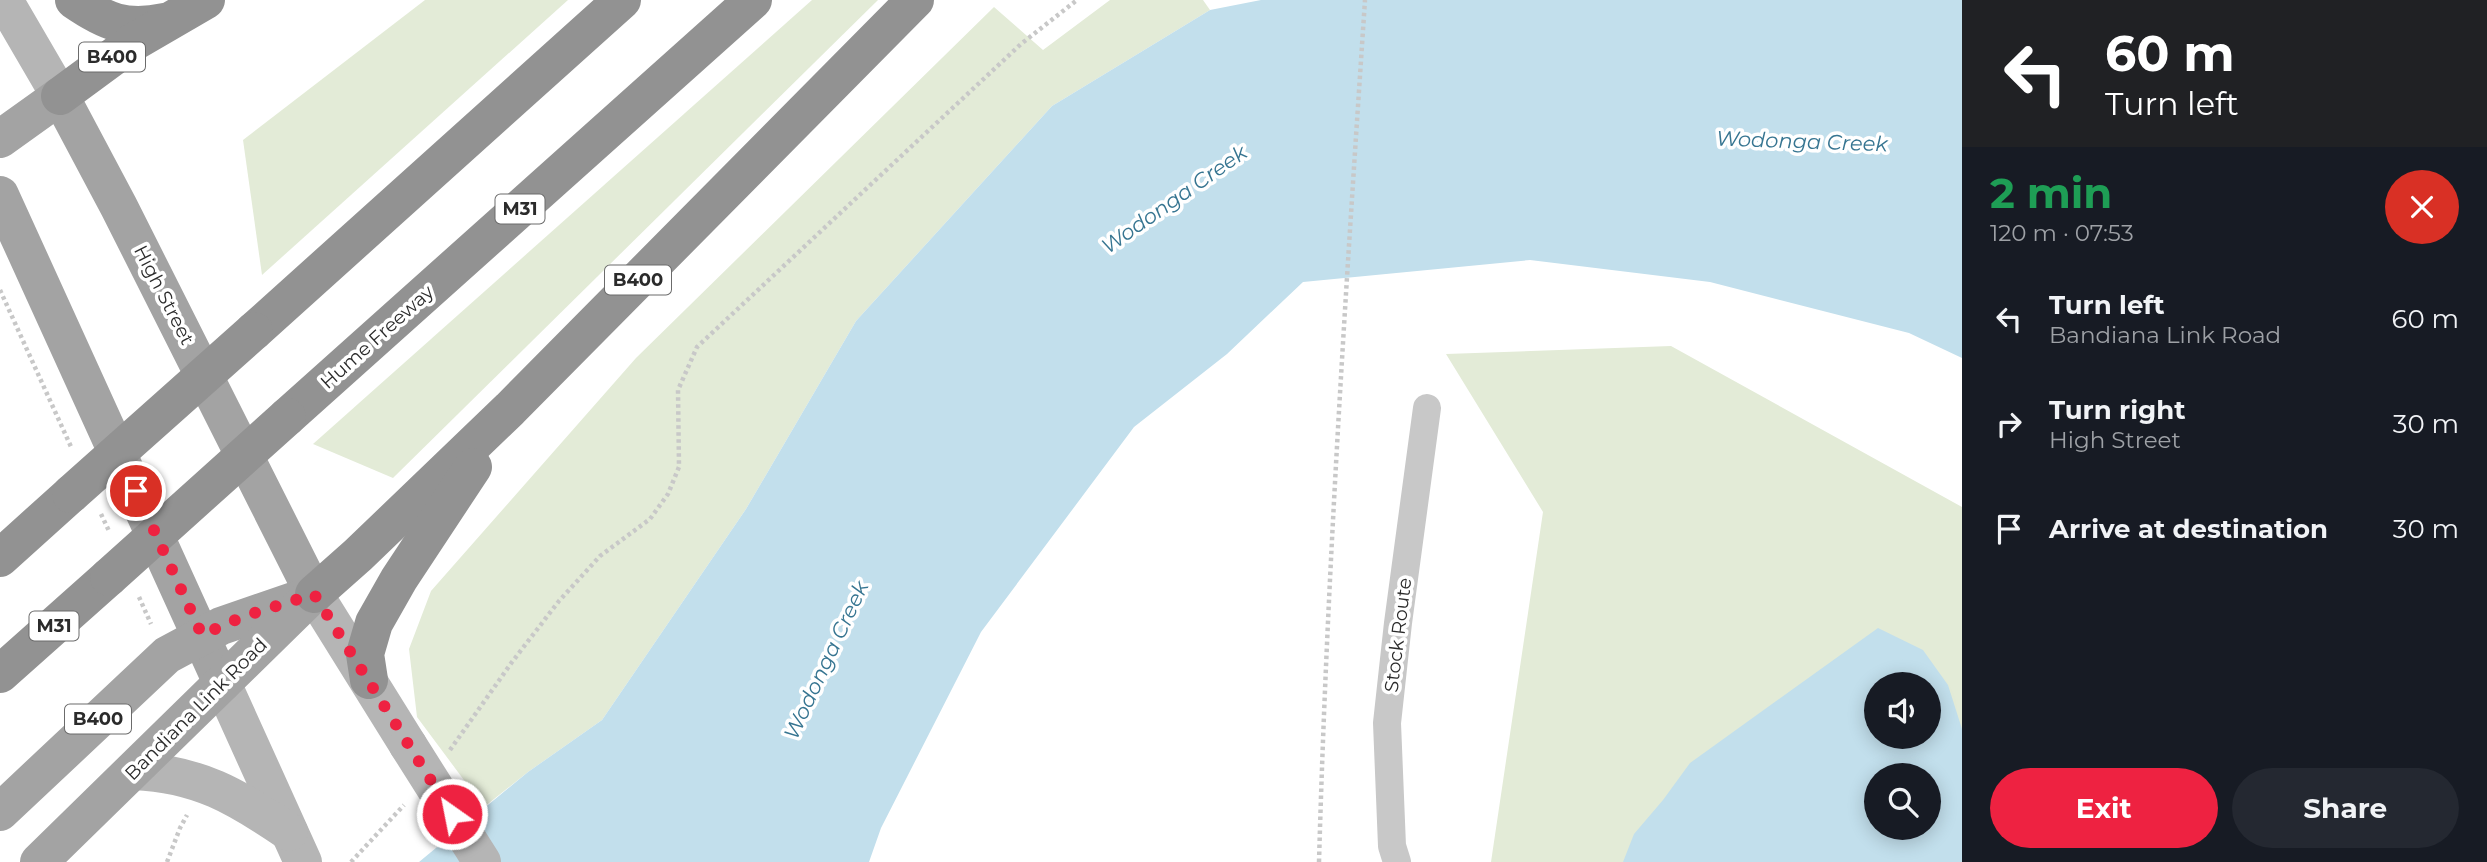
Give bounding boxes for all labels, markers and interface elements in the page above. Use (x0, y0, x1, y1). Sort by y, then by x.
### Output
text: 60 m (2105, 24, 2235, 83)
icon: left (1990, 28, 2081, 119)
road number: B400 (79, 42, 145, 72)
text: Turn left (2105, 84, 2239, 123)
water label: Wodonga Creek (1716, 126, 1890, 157)
water label: Wodonga Creek (1096, 139, 1253, 258)
text: 2 min (1990, 167, 2112, 219)
button: close (2385, 170, 2459, 244)
road number: M31 (496, 194, 544, 224)
text: 120 m · 07:53 (1990, 219, 2134, 247)
street label: High Street (129, 241, 199, 349)
road number: B400 (605, 266, 671, 294)
street label: Hume Freeway (316, 280, 439, 394)
text: Turn left (2049, 289, 2165, 321)
icon: left (1990, 300, 2028, 338)
text: 60 m (2392, 303, 2459, 335)
text: Bandiana Link Road (2049, 321, 2281, 349)
text: Turn right (2049, 394, 2185, 426)
icon: right (1990, 405, 2028, 443)
text: 30 m (2393, 408, 2459, 440)
text: High Street (2049, 426, 2181, 454)
pin (106, 461, 166, 521)
icon: arrive (117, 472, 155, 510)
icon: arrive (1990, 510, 2028, 548)
text: Arrive at destination (2049, 513, 2328, 545)
text: 30 m (2393, 513, 2459, 545)
water label: Wodonga Creek (778, 576, 874, 743)
street label: Stock Route (1380, 576, 1416, 694)
road number: M31 (30, 612, 78, 640)
street label: Bandiana Link Road (120, 633, 272, 785)
map controls (1864, 672, 1941, 840)
button: sound (1864, 672, 1941, 749)
road number: B400 (65, 704, 131, 734)
button: search (1864, 763, 1941, 840)
button: Exit (1990, 768, 2218, 848)
button: Share (2232, 768, 2459, 848)
position arrow (415, 777, 489, 851)

